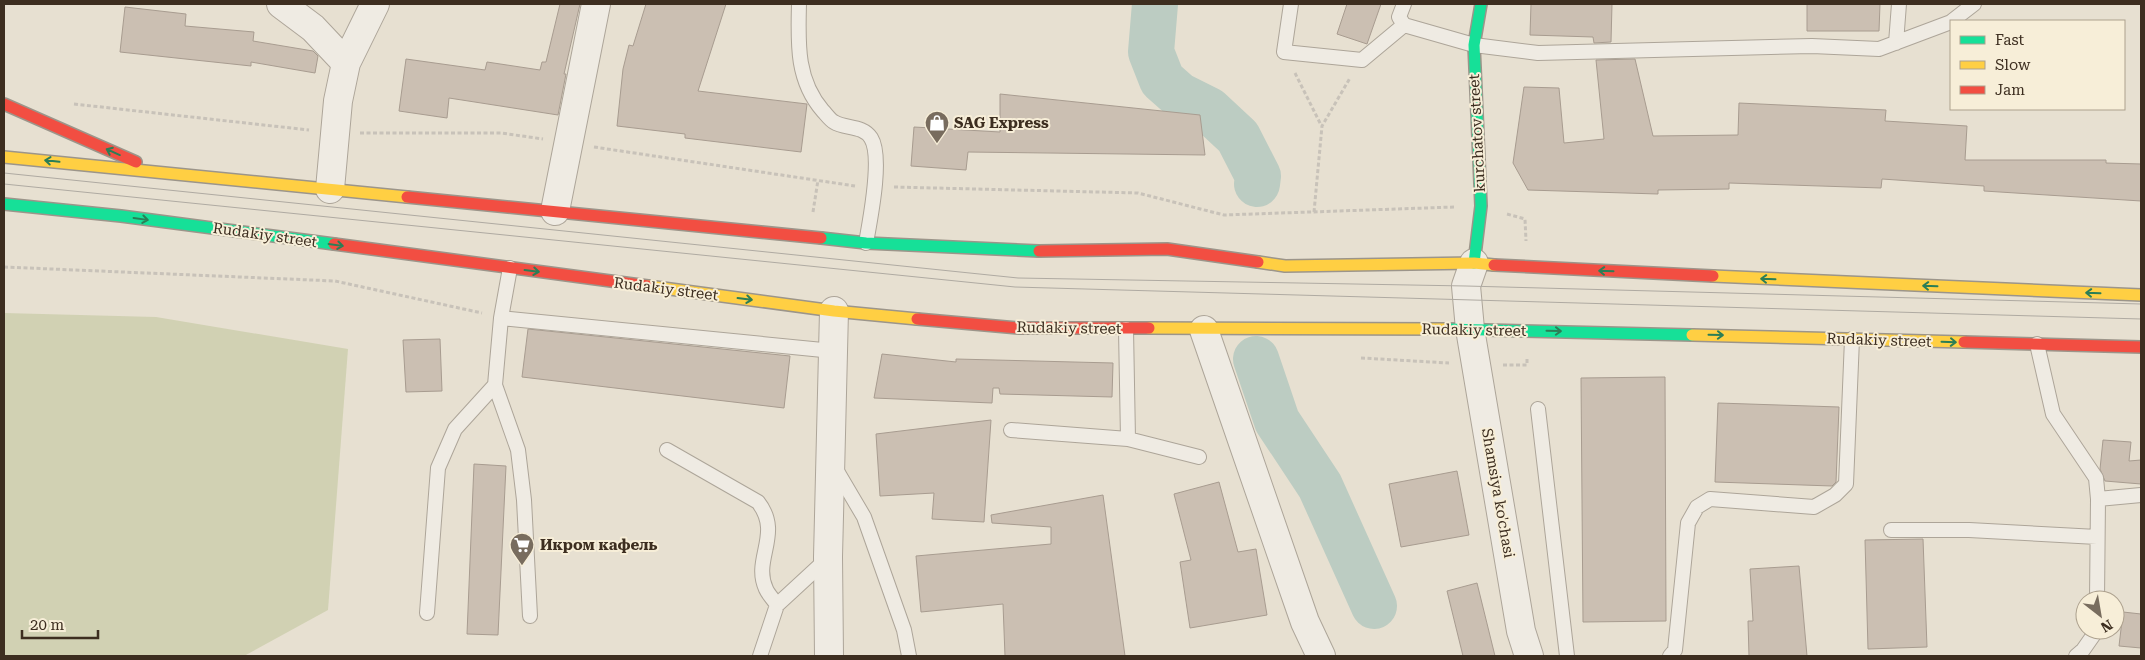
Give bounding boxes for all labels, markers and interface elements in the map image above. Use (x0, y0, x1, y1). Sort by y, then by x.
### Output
legend (1950, 20, 2125, 110)
text: Fast (1995, 31, 2025, 49)
text: Slow (1995, 56, 2031, 74)
street label: kurchatov street (1465, 73, 1489, 193)
text: Jam (1995, 81, 2025, 99)
shop icon: SAG Express (924, 110, 950, 144)
place label: SAG Express (954, 114, 1049, 132)
one-way arrow (106, 147, 121, 157)
one-way arrow (45, 157, 61, 166)
one-way arrow (132, 214, 148, 224)
street label: Rudakiy street (212, 219, 319, 251)
one-way arrow (328, 240, 344, 250)
one-way arrow (524, 266, 540, 276)
one-way arrow (1598, 267, 1614, 276)
street label: Rudakiy street (613, 274, 720, 304)
one-way arrow (1760, 274, 1776, 283)
one-way arrow (1922, 281, 1938, 290)
one-way arrow (2085, 288, 2101, 297)
one-way arrow (737, 294, 753, 304)
street label: Rudakiy street (1016, 318, 1122, 338)
street label: Rudakiy street (1421, 320, 1527, 340)
one-way arrow (1546, 326, 1562, 336)
street label: Rudakiy street (1826, 329, 1932, 351)
one-way arrow (1708, 331, 1724, 340)
one-way arrow (1941, 337, 1957, 346)
street label: Shamsiya ko'chasi (1478, 427, 1518, 560)
supermarket icon: Икром кафель (509, 532, 535, 566)
place label: Икром кафель (540, 536, 658, 554)
north arrow (2075, 590, 2125, 640)
scale bar (22, 608, 99, 640)
text: 20 m (30, 616, 65, 634)
text: N (2098, 617, 2115, 636)

